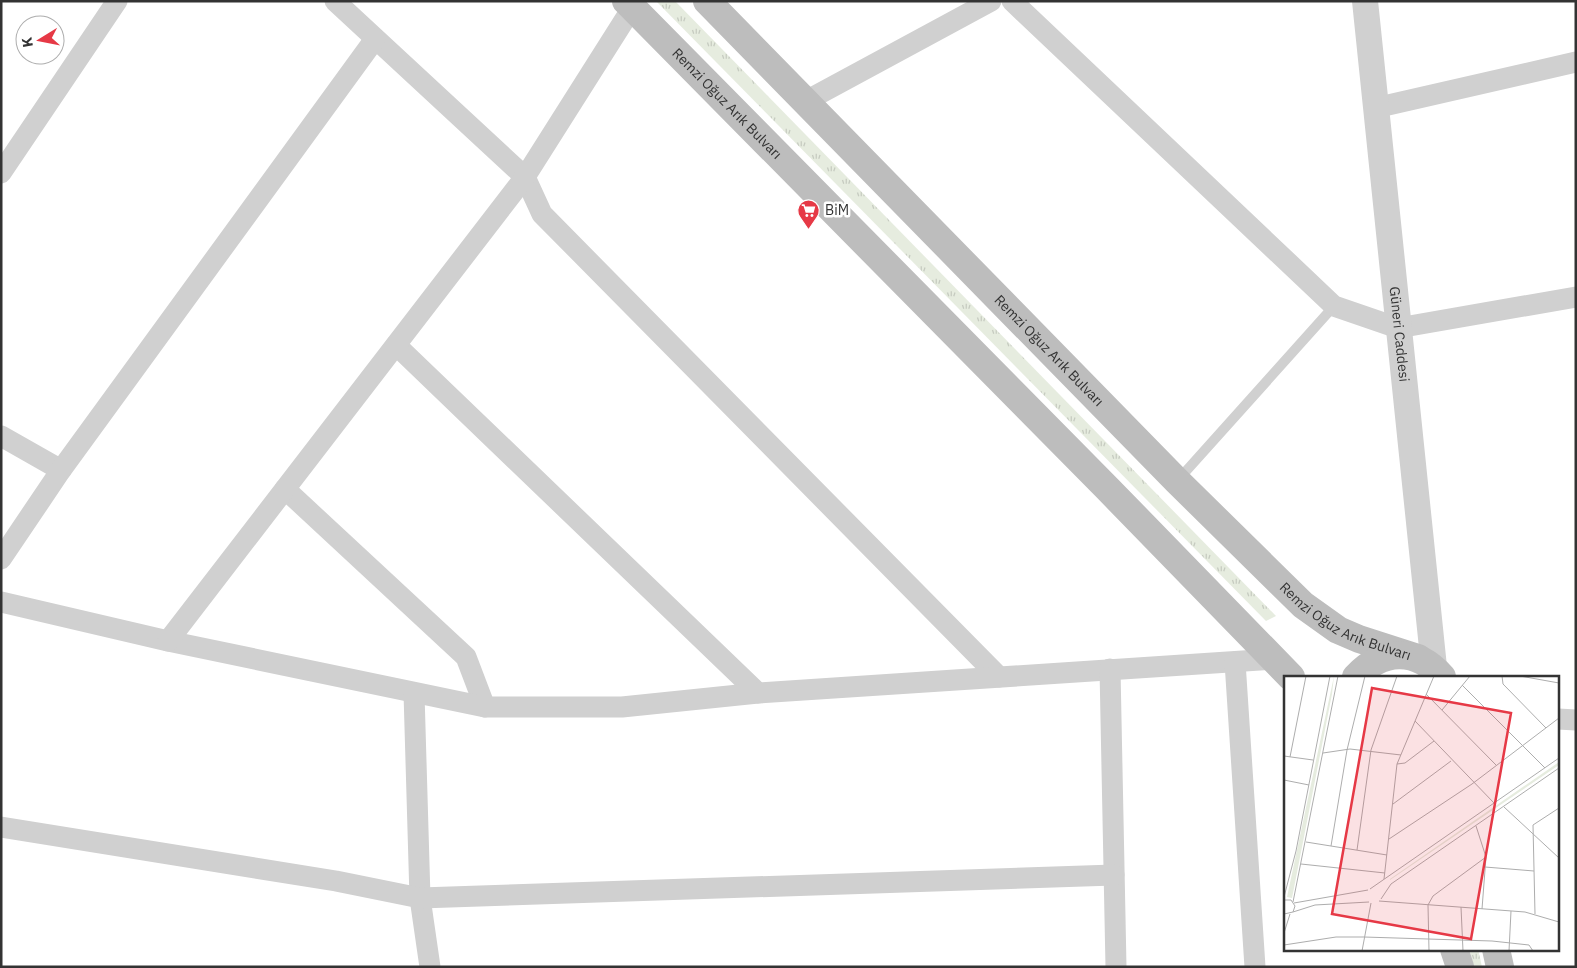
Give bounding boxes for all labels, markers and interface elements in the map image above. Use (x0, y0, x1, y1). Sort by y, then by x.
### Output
north arrow (15, 15, 65, 65)
text: K (17, 36, 37, 49)
street label: Remzi Oğuz Arık Bulvarı (668, 44, 786, 163)
supermarket icon: BiM (797, 198, 821, 229)
place label: BiM (825, 201, 849, 219)
street label: Güneri Caddesi (1386, 286, 1413, 383)
street label: Remzi Oğuz Arık Bulvarı (991, 291, 1108, 410)
street label: Remzi Oğuz Arık Bulvarı (1276, 578, 1413, 664)
inset map (1284, 676, 1560, 950)

